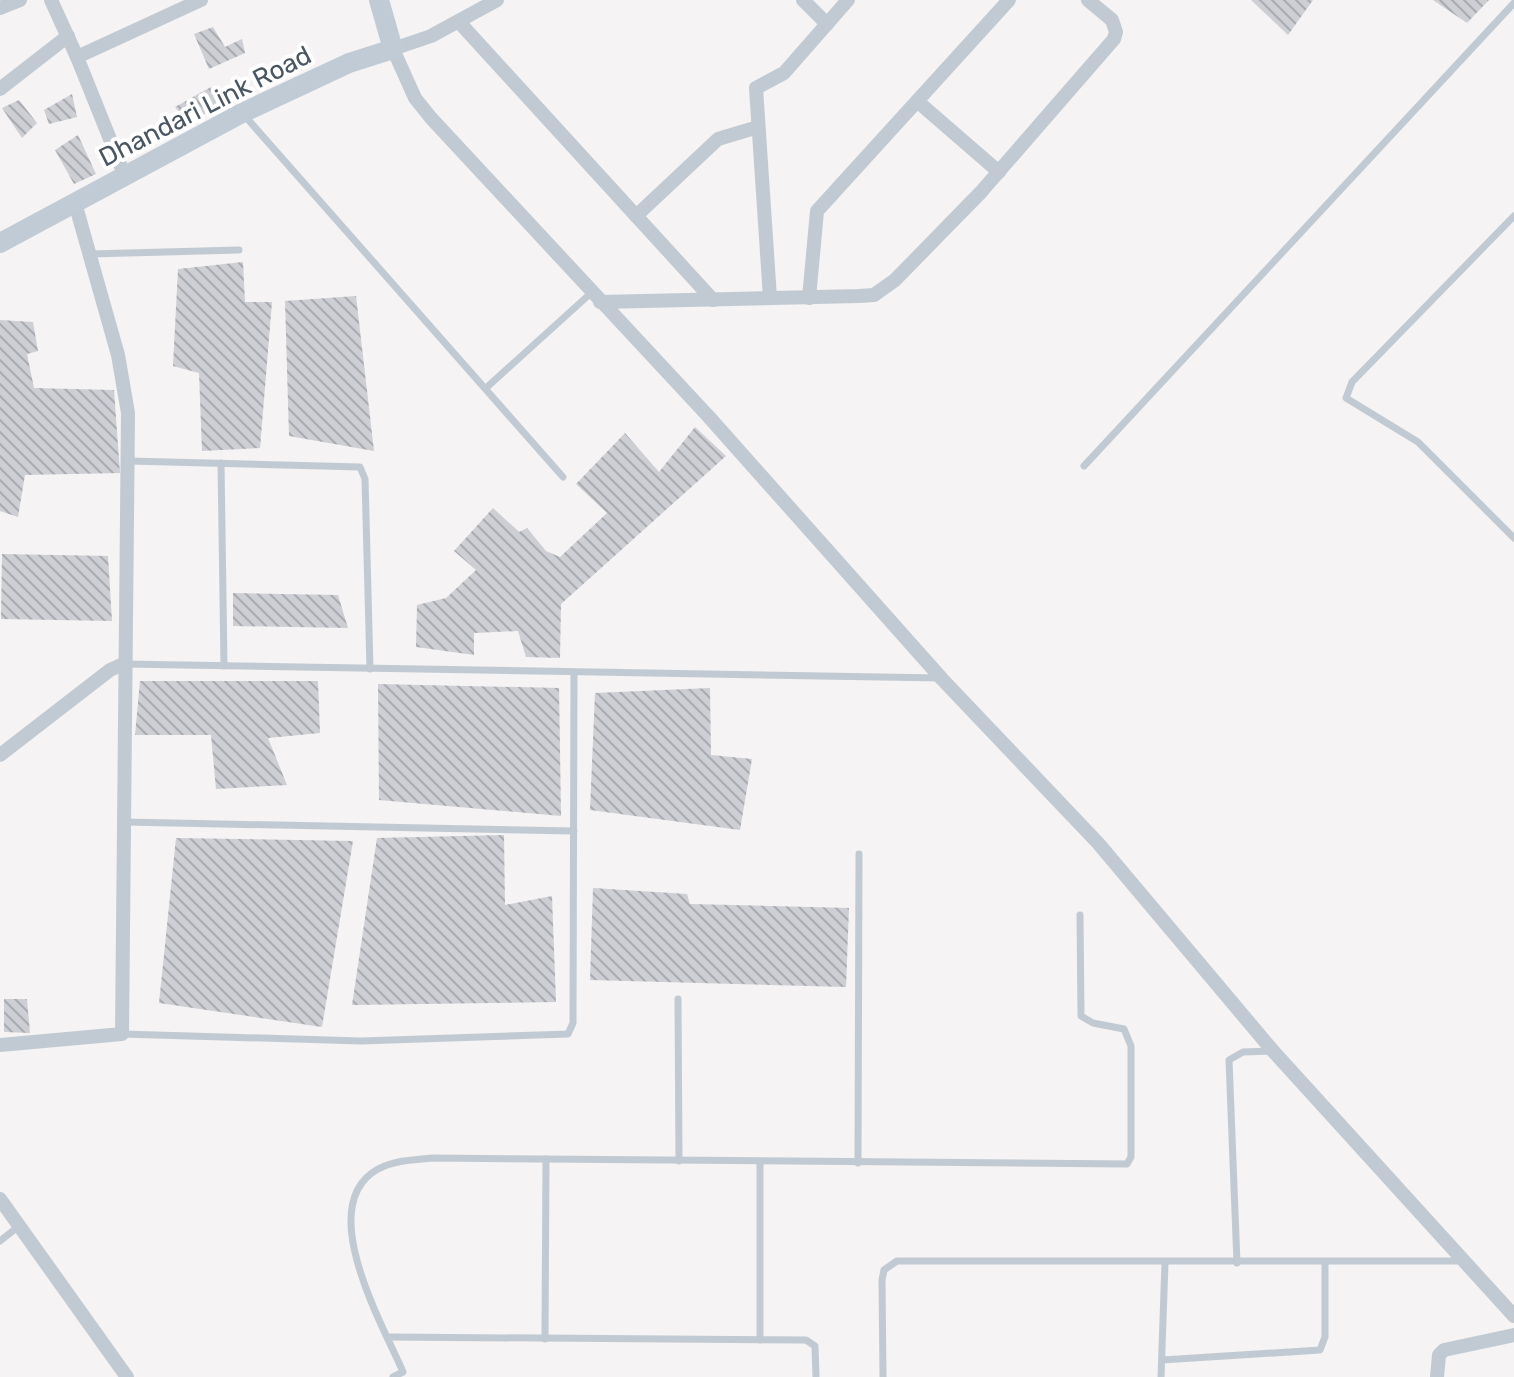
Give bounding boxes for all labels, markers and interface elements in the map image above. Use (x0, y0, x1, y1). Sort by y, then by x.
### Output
street label: Dhandari Link Road (94, 40, 317, 173)

